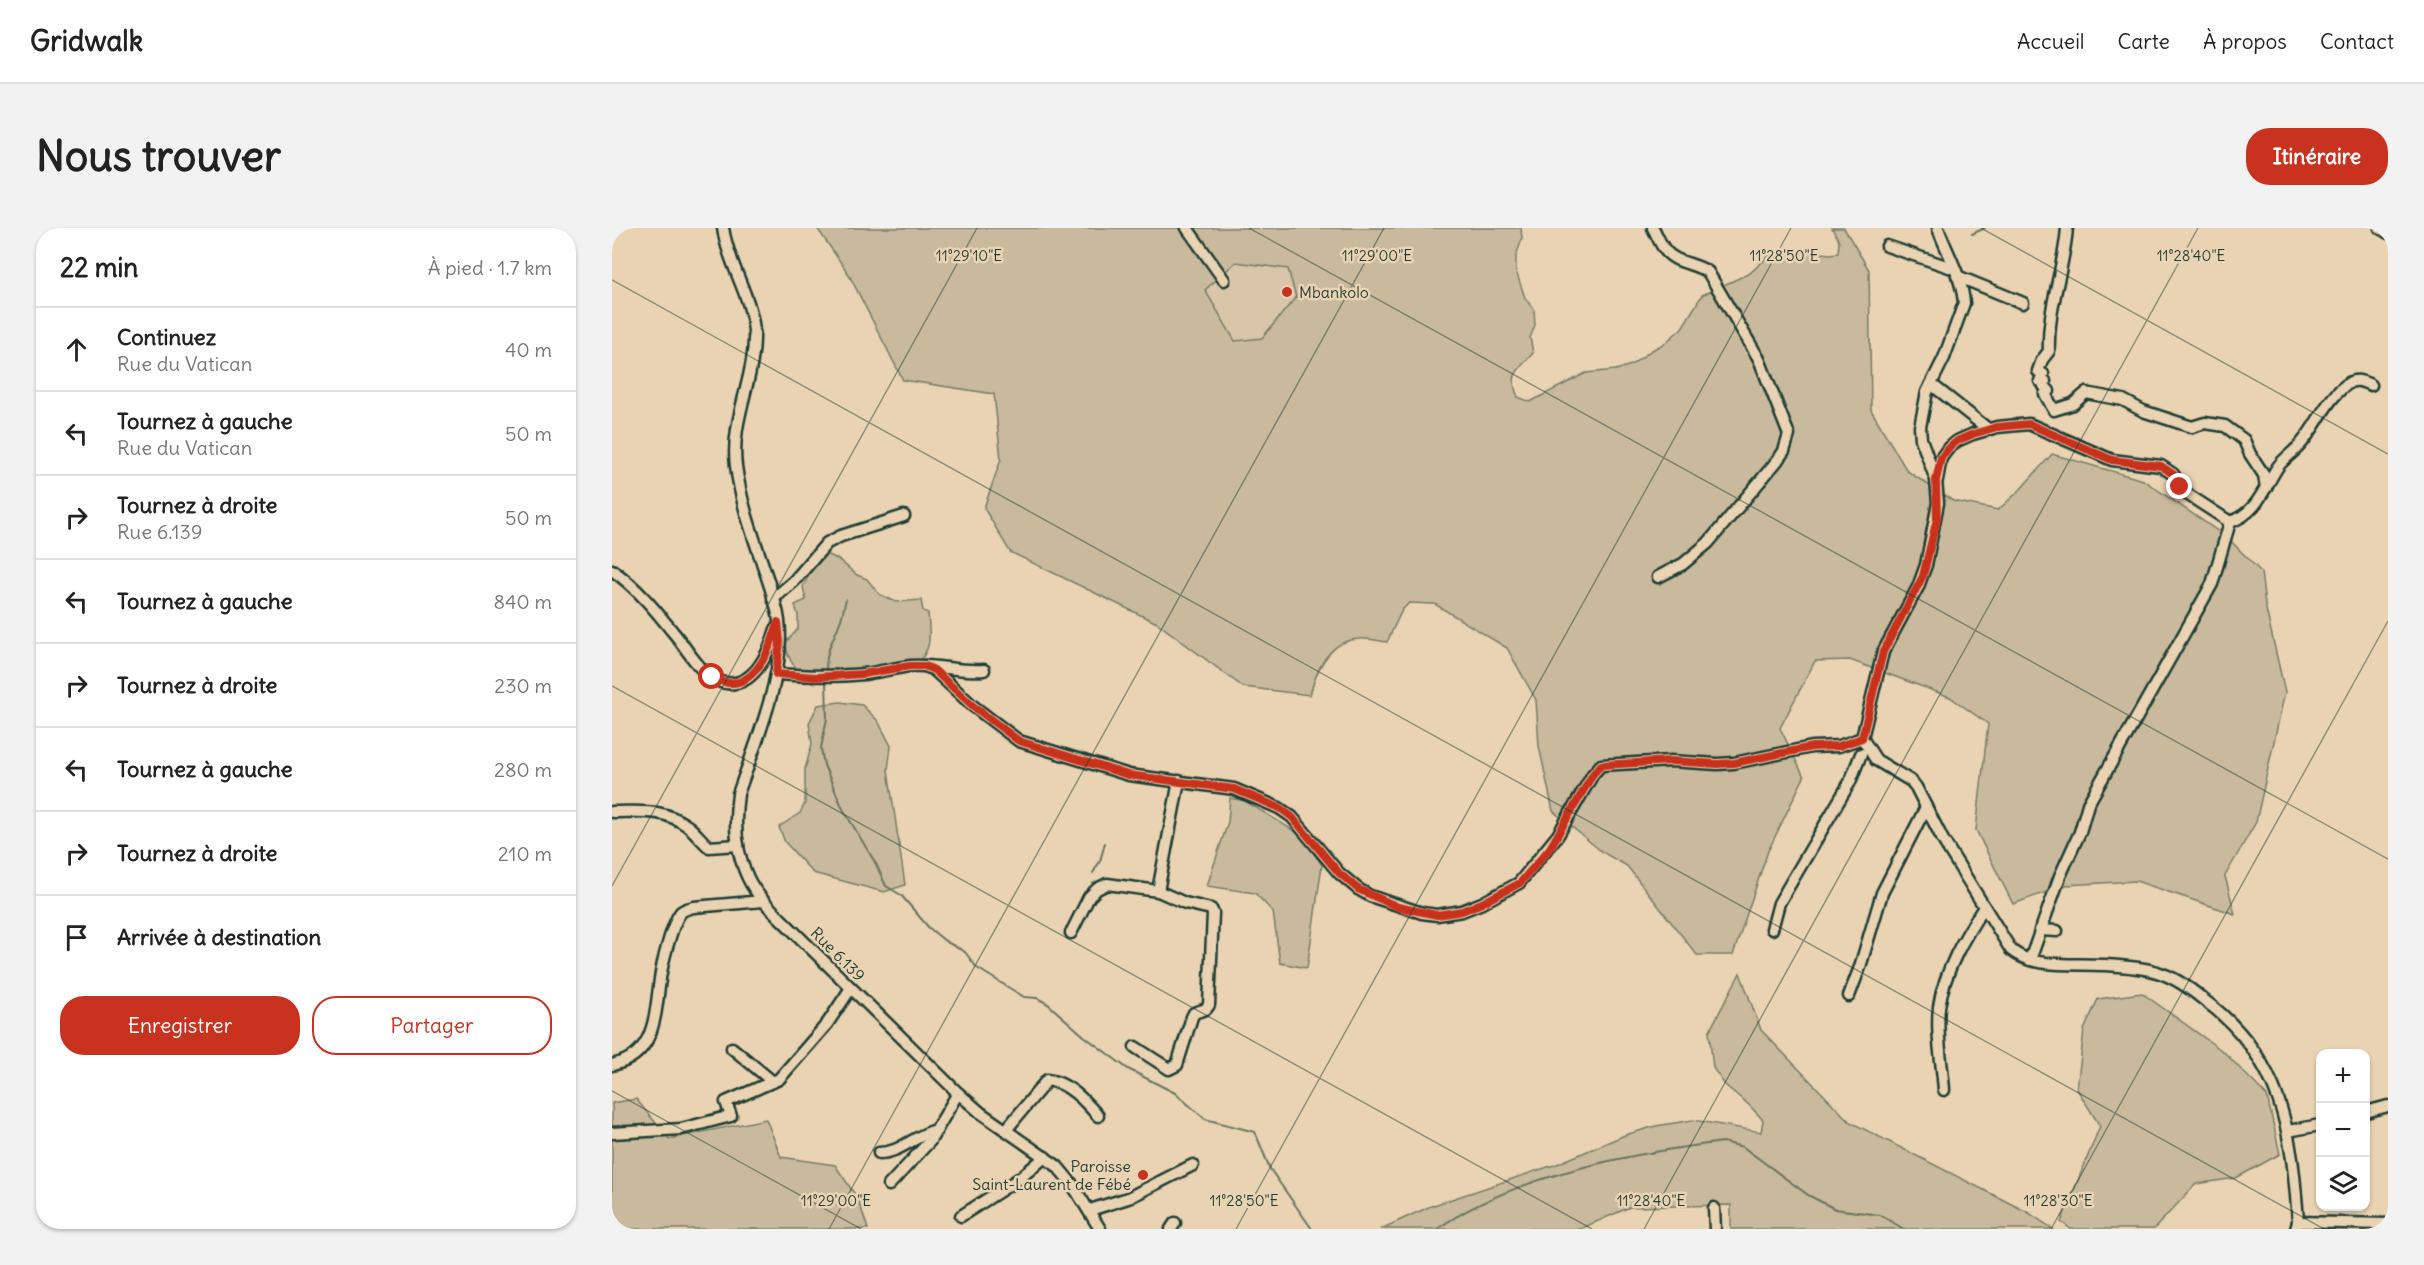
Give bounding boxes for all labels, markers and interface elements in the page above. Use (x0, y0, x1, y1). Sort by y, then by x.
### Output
text: Gridwalk (30, 23, 143, 59)
text: Accueil (2017, 28, 2085, 55)
text: Carte (2118, 28, 2170, 55)
text: À propos (2203, 28, 2287, 55)
text: Contact (2320, 28, 2394, 55)
button: Itinéraire (2246, 128, 2388, 185)
text: Nous trouver (36, 130, 281, 182)
text: 11°29'10"E (936, 246, 1002, 265)
text: 11°29'00"E (1342, 246, 1412, 265)
text: 11°28'50"E (1749, 246, 1819, 265)
text: 11°28'40"E (2157, 246, 2226, 265)
text: 22 min (60, 251, 138, 284)
text: À pied · 1.7 km (428, 255, 552, 280)
place label: Mbankolo (1299, 282, 1369, 302)
marker: Mbankolo (1280, 285, 1294, 299)
text: Continuez (117, 323, 216, 351)
icon: ahead (60, 333, 93, 366)
text: 40 m (505, 337, 552, 362)
text: Rue du Vatican (117, 351, 252, 376)
text: Tournez à gauche (117, 407, 293, 435)
icon: left (60, 417, 93, 450)
text: 50 m (505, 421, 552, 446)
text: Rue du Vatican (117, 435, 252, 460)
route end (2166, 473, 2192, 499)
text: Tournez à droite (117, 491, 277, 519)
icon: right (60, 501, 93, 534)
text: 50 m (505, 505, 552, 530)
text: Rue 6.139 (117, 519, 202, 544)
icon: left (60, 585, 93, 618)
text: Tournez à gauche (117, 587, 293, 615)
text: 840 m (493, 589, 552, 614)
route start (698, 663, 724, 689)
icon: right (60, 669, 93, 702)
text: Tournez à droite (117, 671, 277, 699)
text: 230 m (494, 673, 552, 698)
icon: left (60, 753, 93, 786)
text: Tournez à gauche (117, 755, 293, 783)
text: 280 m (494, 757, 552, 782)
icon: right (60, 837, 93, 870)
text: Tournez à droite (117, 839, 277, 867)
text: 210 m (498, 841, 552, 866)
icon: arrive (60, 921, 93, 954)
text: Arrivée à destination (117, 923, 321, 951)
street label: Rue 6.139 (807, 923, 869, 985)
button: Enregistrer (60, 996, 300, 1055)
button: Partager (312, 996, 552, 1055)
map controls (2316, 1049, 2370, 1211)
button: + (2316, 1049, 2370, 1103)
button: − (2316, 1103, 2370, 1157)
place label: Paroisse Saint-Laurent de Fébé (972, 1156, 1131, 1194)
button: layers (2316, 1157, 2370, 1211)
marker: Paroisse Saint-Laurent de Fébé (1136, 1168, 1150, 1182)
text: 11°29'00"E (801, 1191, 871, 1210)
text: 11°28'50"E (1209, 1191, 1279, 1210)
text: 11°28'40"E (1617, 1191, 1686, 1210)
text: 11°28'30"E (2024, 1191, 2093, 1210)

